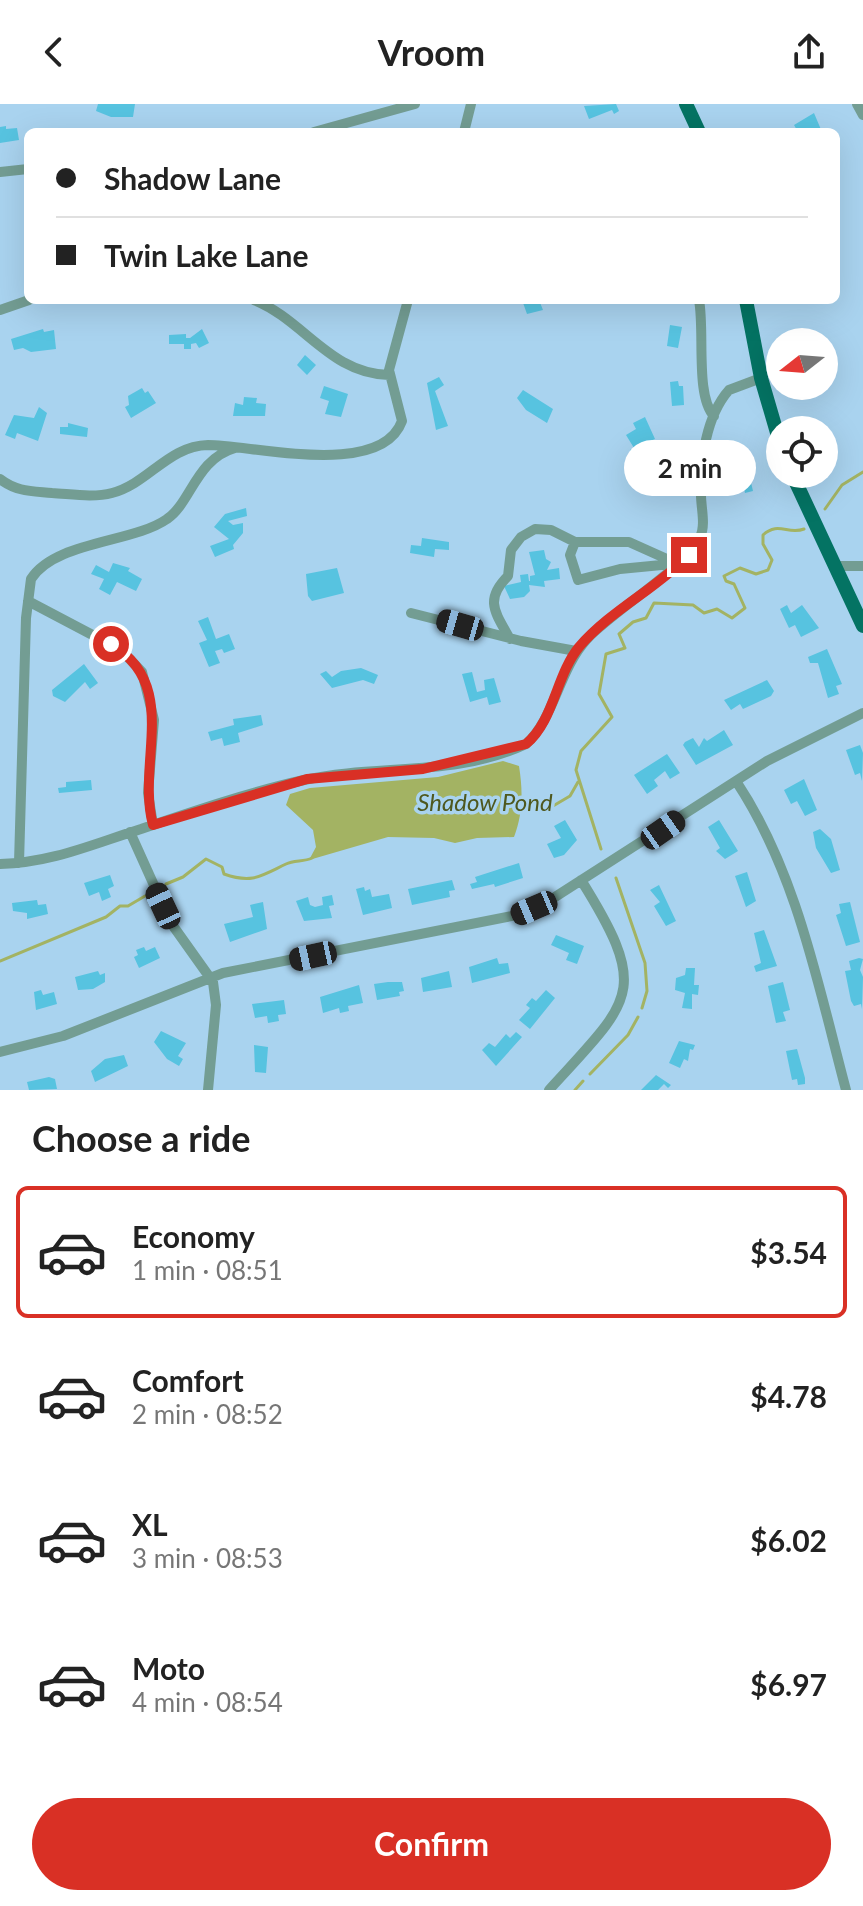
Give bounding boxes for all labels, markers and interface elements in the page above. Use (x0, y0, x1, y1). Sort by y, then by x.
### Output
icon: back (32, 30, 76, 74)
text: Vroom (378, 30, 485, 74)
icon: share (787, 30, 831, 74)
text: Shadow Lane (104, 160, 281, 196)
text: Twin Lake Lane (104, 237, 308, 273)
north arrow (766, 328, 838, 400)
map controls (766, 328, 838, 488)
button: locate (766, 416, 838, 488)
callout: 2 min (623, 439, 755, 495)
text: 2 min (658, 452, 722, 484)
route end (671, 537, 707, 573)
car (434, 607, 486, 643)
route start (93, 626, 129, 662)
water label: Shadow Pond (417, 787, 553, 816)
car (636, 806, 690, 854)
car (142, 879, 184, 933)
car (507, 888, 561, 928)
car (287, 939, 339, 973)
text: Choose a ride (32, 1116, 251, 1160)
icon: car (36, 1216, 108, 1288)
text: Economy (132, 1218, 255, 1254)
text: $3.54 (750, 1234, 827, 1270)
text: 1 min · 08:51 (132, 1254, 283, 1286)
icon: car (36, 1360, 108, 1432)
text: Comfort (132, 1362, 244, 1398)
text: $4.78 (750, 1378, 827, 1414)
text: 2 min · 08:52 (132, 1398, 283, 1430)
icon: car (36, 1504, 108, 1576)
text: XL (132, 1506, 168, 1542)
text: $6.02 (750, 1522, 827, 1558)
text: 3 min · 08:53 (132, 1542, 283, 1574)
icon: car (36, 1648, 108, 1720)
text: Moto (132, 1650, 205, 1686)
text: $6.97 (750, 1666, 827, 1702)
text: 4 min · 08:54 (132, 1686, 283, 1718)
button: Confirm (32, 1798, 831, 1890)

